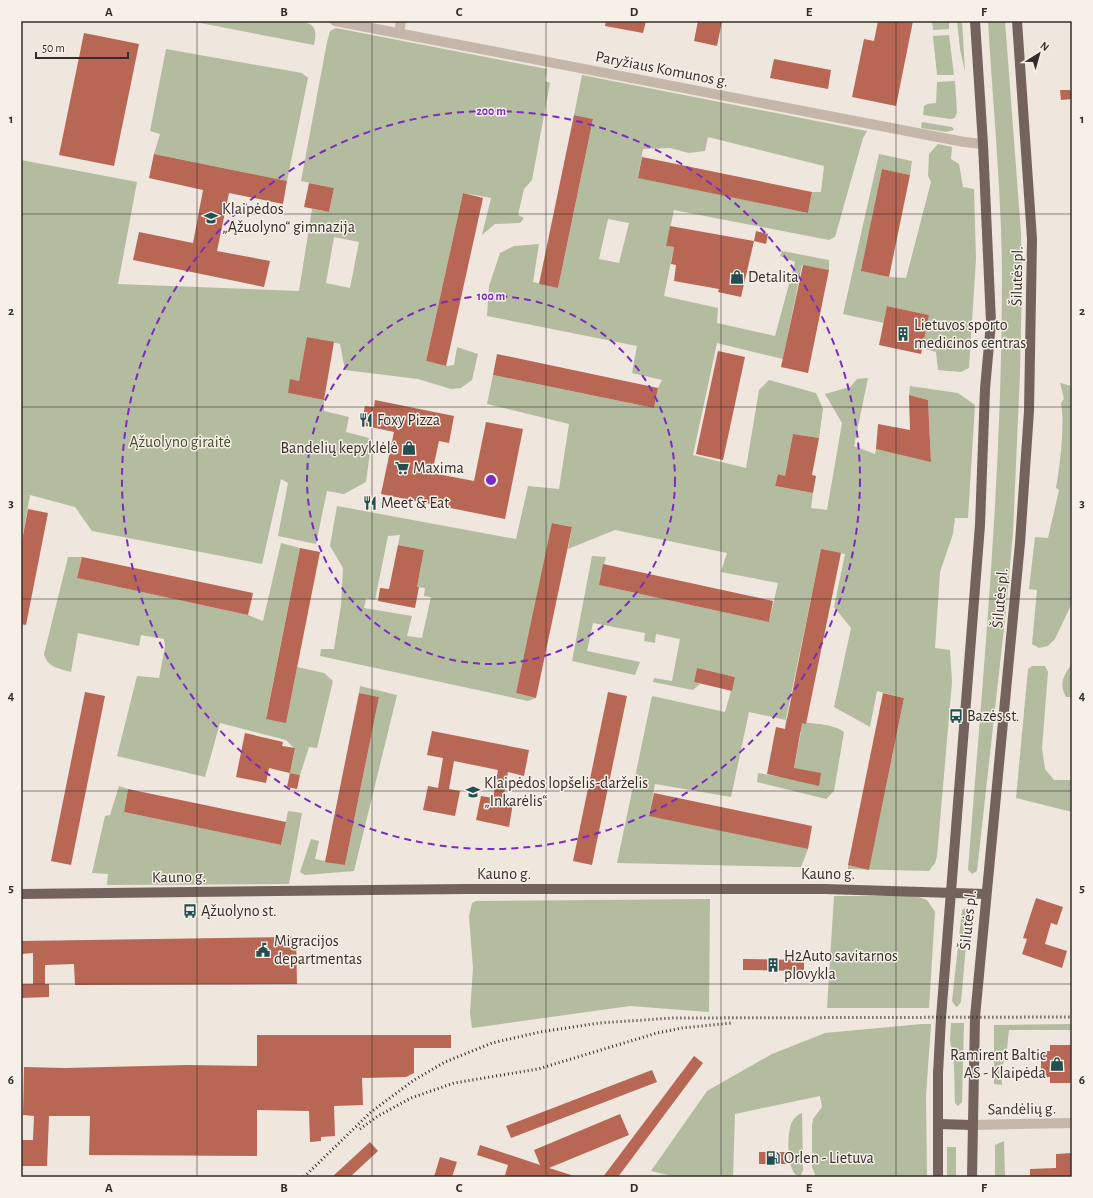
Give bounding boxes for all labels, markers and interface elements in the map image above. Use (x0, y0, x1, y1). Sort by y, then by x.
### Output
text: A (105, 6, 113, 19)
text: B (280, 6, 288, 19)
text: C (456, 6, 463, 19)
text: D (630, 6, 639, 19)
text: E (806, 6, 813, 19)
text: F (981, 6, 988, 19)
scale bar (36, 34, 128, 60)
north arrow (1019, 34, 1059, 74)
text: N (1038, 40, 1051, 53)
text: 50 m (42, 42, 65, 54)
street label: Paryžiaus Komunos g. (594, 48, 730, 91)
text: 200 m (476, 105, 506, 117)
text: 1 (9, 113, 13, 126)
text: 1 (1080, 113, 1084, 126)
place label: Klaipėdos „Ąžuolyno“ gimnazija (222, 201, 355, 236)
school or university icon: Klaipėdos „Ąžuolyno“ gimnazija (203, 210, 219, 226)
street label: Šilutės pl. (1006, 246, 1026, 306)
shop icon: Detalita (729, 269, 745, 285)
place label: Detalita (748, 269, 799, 285)
text: 100 m (477, 290, 505, 302)
text: 2 (8, 305, 14, 318)
text: 2 (1079, 305, 1085, 318)
place label: Lietuvos sporto medicinos centras (914, 317, 1026, 351)
building icon: Lietuvos sporto medicinos centras (895, 326, 911, 342)
restaurant icon: Foxy Pizza (358, 412, 374, 428)
place label: Foxy Pizza (377, 412, 440, 429)
park label: Ąžuolyno giraitė (129, 434, 231, 451)
place label: Bandelių kepyklėlė (281, 440, 398, 457)
shop icon: Bandelių kepyklėlė (401, 440, 417, 456)
supermarket icon: Maxima (394, 460, 410, 476)
place label: Maxima (413, 460, 464, 476)
centre of rings (484, 473, 498, 487)
restaurant icon: Meet & Eat (362, 495, 378, 511)
place label: Meet & Eat (381, 495, 449, 511)
text: 3 (8, 497, 14, 510)
text: 3 (1079, 497, 1085, 510)
street label: Šilutės pl. (987, 567, 1011, 629)
text: 4 (8, 690, 15, 703)
text: 4 (1079, 690, 1086, 703)
bus stop icon: Bazės st. (948, 708, 964, 724)
place label: Bazės st. (967, 708, 1019, 724)
place label: Klaipėdos lopšelis-darželis „Inkarėlis“ (484, 775, 648, 809)
school or university icon: Klaipėdos lopšelis-darželis „Inkarėlis“ (465, 784, 481, 800)
street label: Kauno g. (477, 866, 531, 882)
street label: Kauno g. (801, 866, 855, 882)
street label: Kauno g. (152, 869, 206, 885)
text: 5 (8, 882, 14, 895)
text: 5 (1079, 882, 1085, 895)
street label: Šilutės pl. (955, 889, 979, 951)
bus stop icon: Ąžuolyno st. (182, 903, 198, 919)
place label: Ąžuolyno st. (201, 903, 277, 920)
place label: Migracijos departmentas (274, 933, 362, 967)
public building icon: Migracijos departmentas (255, 942, 271, 958)
place label: H2Auto savitarnos plovykla (784, 948, 898, 983)
building icon: H2Auto savitarnos plovykla (765, 957, 781, 973)
place label: Ramirent Baltic AS - Klaipėda (950, 1047, 1046, 1081)
shop icon: Ramirent Baltic AS - Klaipėda (1049, 1056, 1065, 1072)
text: 6 (8, 1074, 14, 1087)
text: 6 (1079, 1074, 1085, 1087)
street label: Sandėlių g. (988, 1100, 1056, 1118)
fuel station icon: Orlen - Lietuva (765, 1150, 781, 1166)
place label: Orlen - Lietuva (784, 1150, 874, 1166)
text: A (105, 1182, 113, 1195)
text: B (280, 1182, 288, 1195)
text: C (456, 1182, 463, 1195)
text: D (630, 1182, 639, 1195)
text: E (806, 1182, 813, 1195)
text: F (981, 1182, 988, 1195)

